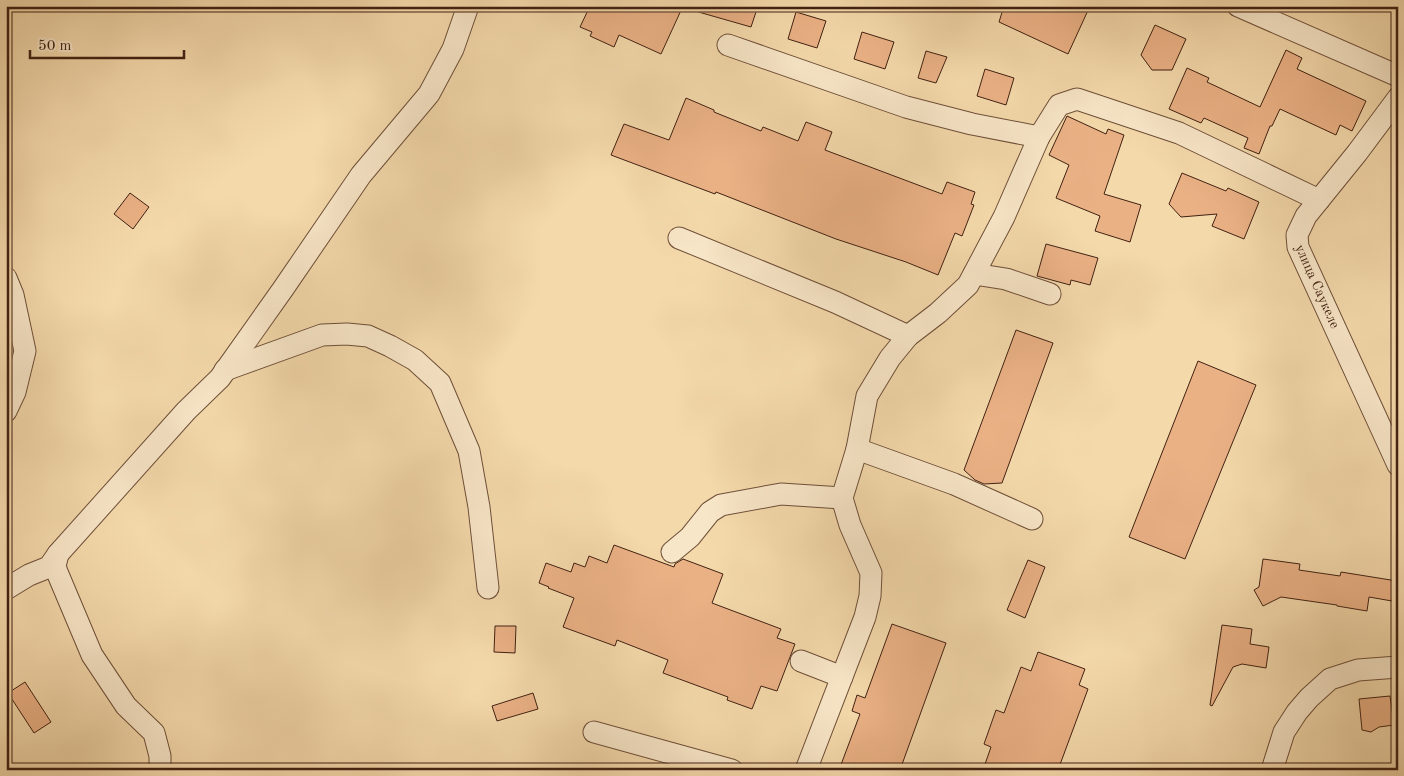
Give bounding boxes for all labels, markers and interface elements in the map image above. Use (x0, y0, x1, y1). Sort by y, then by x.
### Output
scale bar (30, 28, 184, 60)
text: 50 m (38, 39, 72, 54)
street label: улица Саукеле (1292, 242, 1342, 331)

